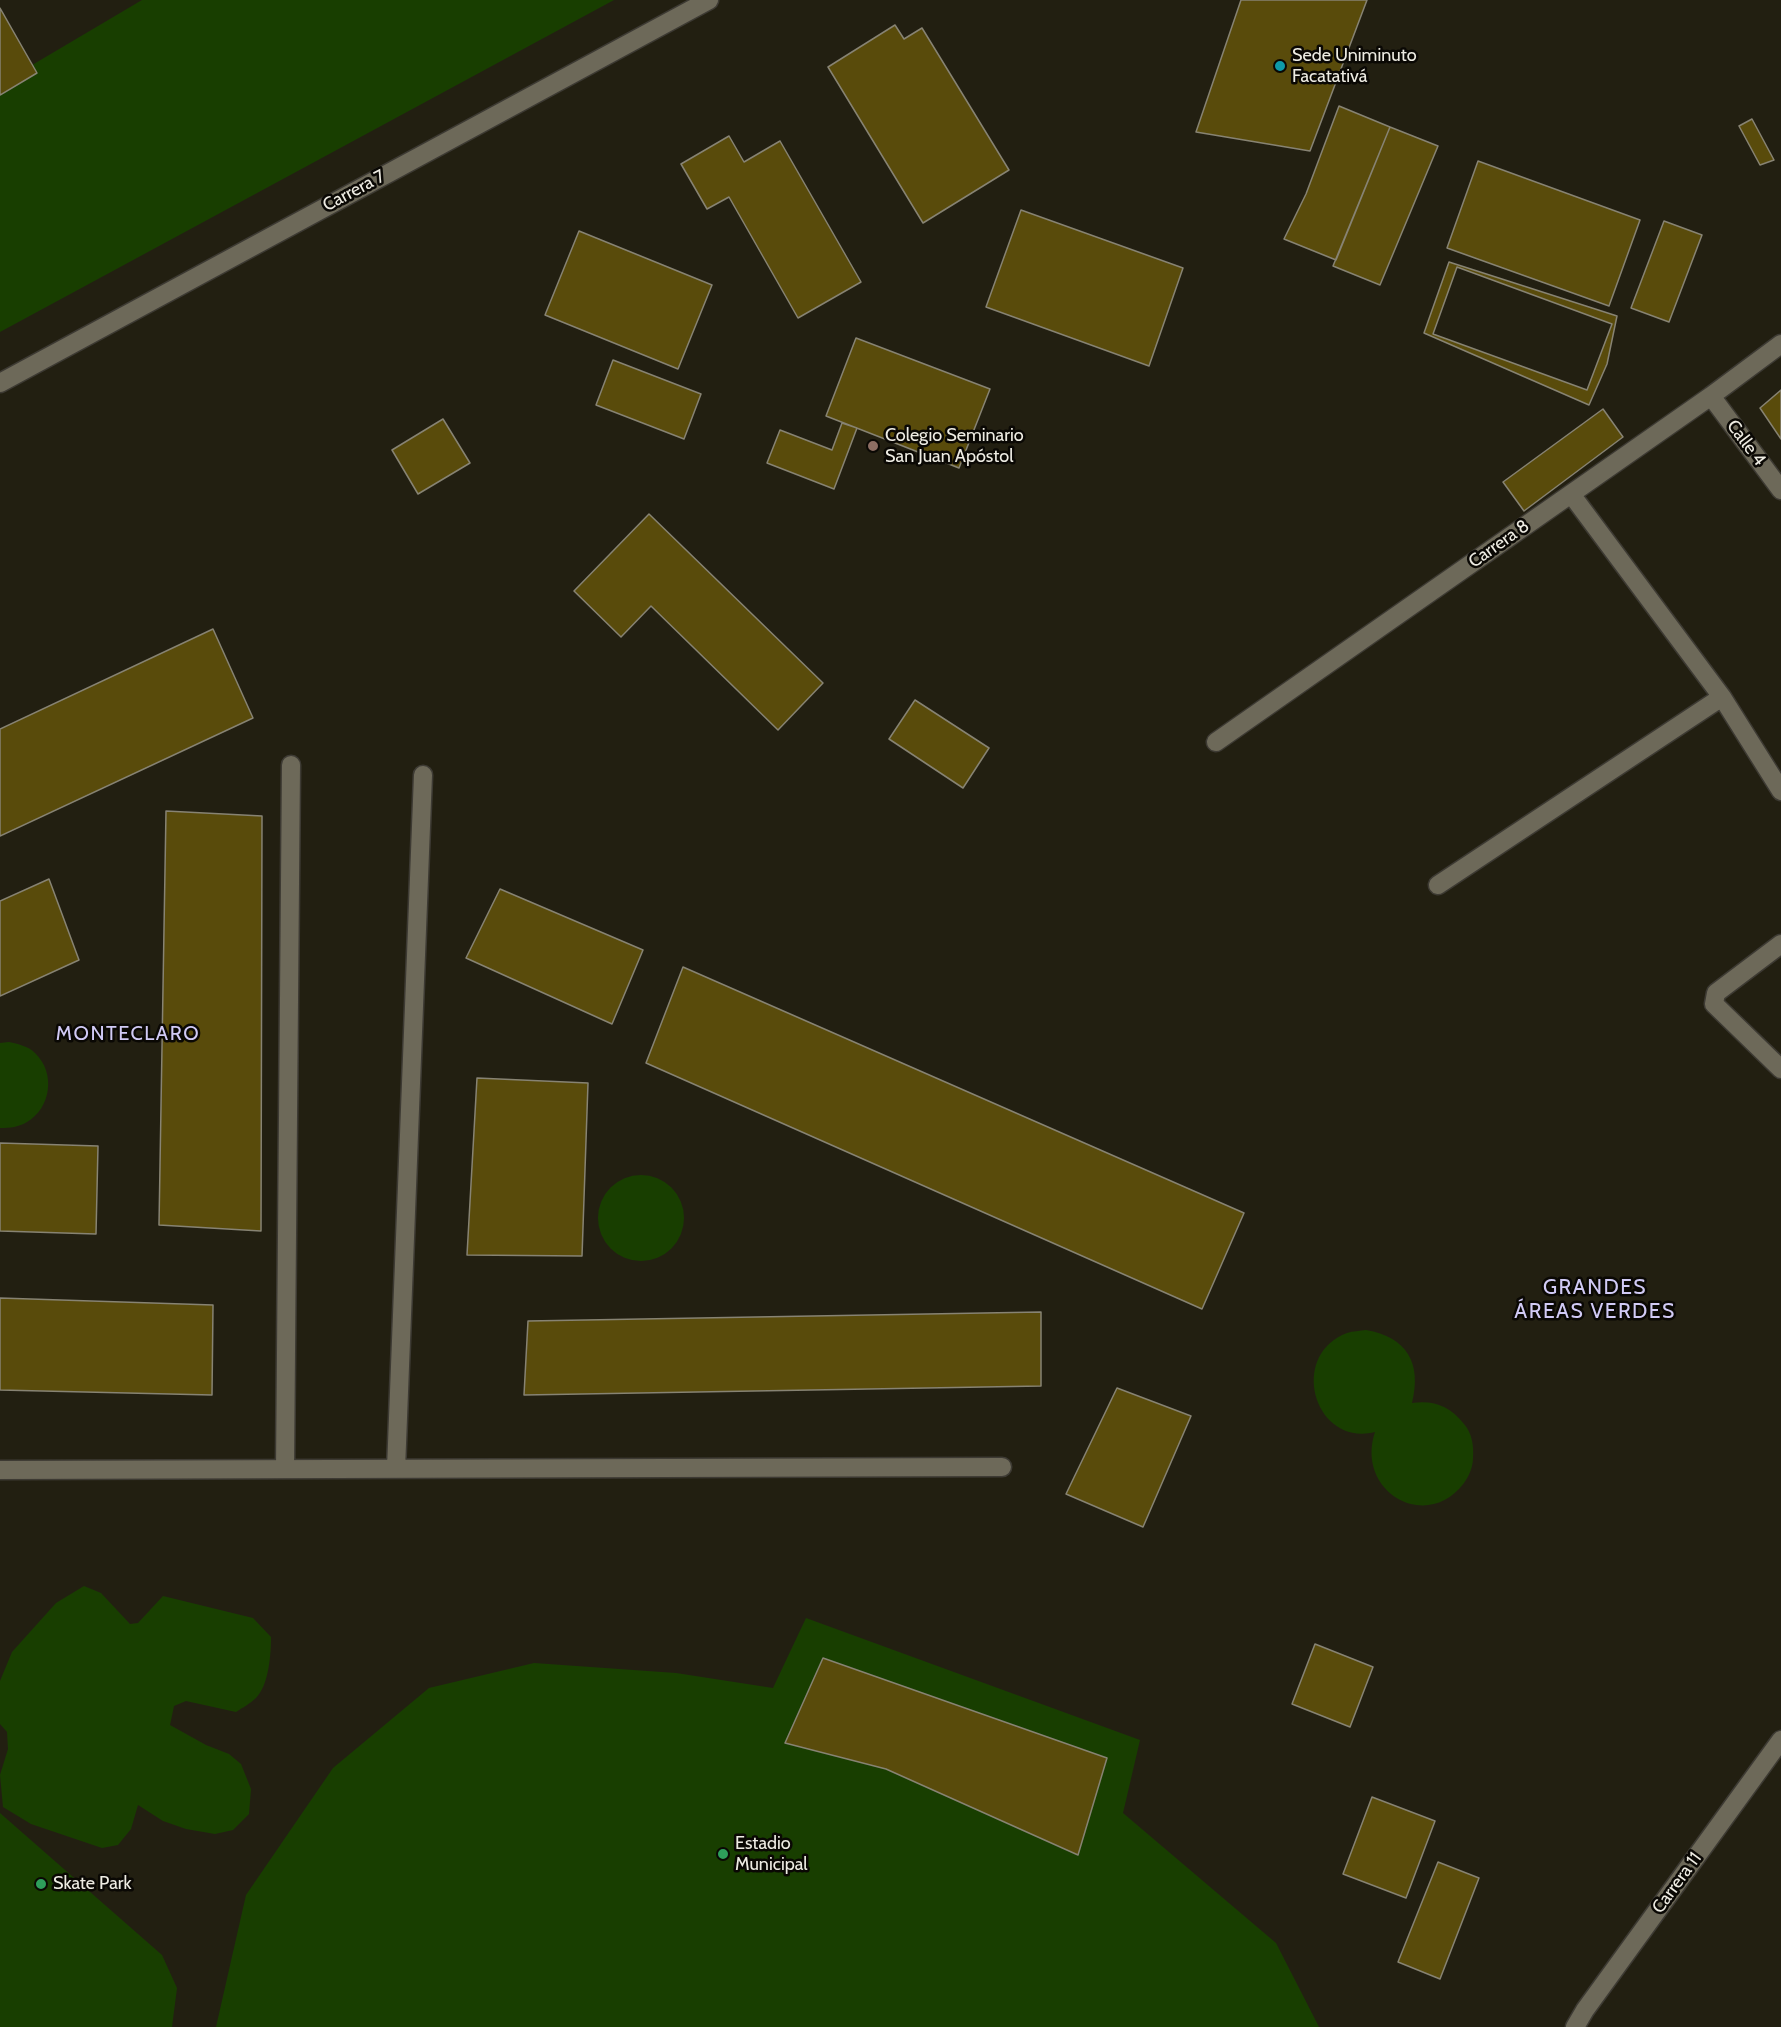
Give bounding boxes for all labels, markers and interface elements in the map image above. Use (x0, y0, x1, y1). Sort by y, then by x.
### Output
place label: Sede Uniminuto Facatativá (1292, 45, 1417, 88)
marker: Sede Uniminuto Facatativá (1273, 59, 1287, 73)
street label: Carrera 7 (319, 166, 389, 216)
street label: Calle 4 (1722, 416, 1770, 470)
place label: Colegio Seminario San Juan Apóstol (885, 425, 1024, 468)
marker: Colegio Seminario San Juan Apóstol (866, 439, 880, 453)
street label: Carrera 8 (1464, 515, 1534, 573)
district label: MONTECLARO (56, 1022, 200, 1046)
district label: GRANDES ÁREAS VERDES (1514, 1275, 1676, 1325)
place label: Estadio Municipal (735, 1833, 808, 1876)
marker: Estadio Municipal (716, 1847, 730, 1861)
street label: Carrera 11 (1648, 1848, 1706, 1918)
place label: Skate Park (53, 1873, 132, 1895)
marker: Skate Park (34, 1877, 48, 1891)

